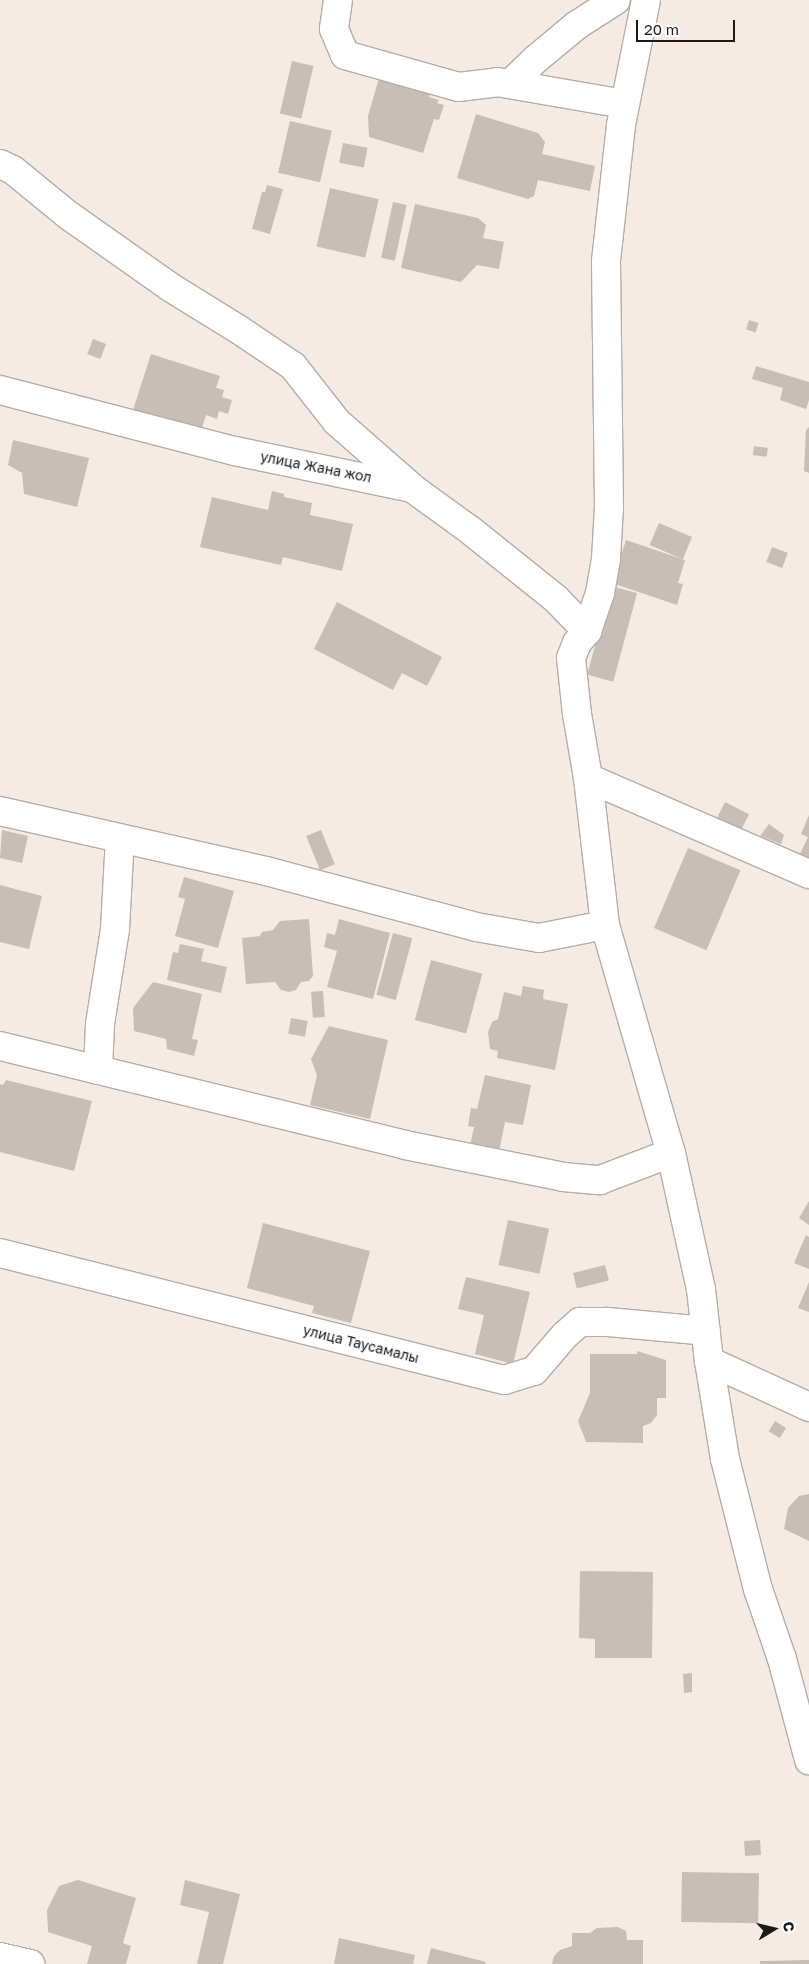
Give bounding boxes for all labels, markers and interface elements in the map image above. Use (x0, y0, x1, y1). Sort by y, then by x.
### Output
scale bar (639, 10, 738, 42)
text: 20 m (644, 20, 679, 38)
street label: улица Жана жол (259, 448, 373, 486)
street label: улица Таусамалы (301, 1321, 421, 1367)
north arrow (749, 1904, 799, 1954)
text: С (780, 1920, 798, 1933)

